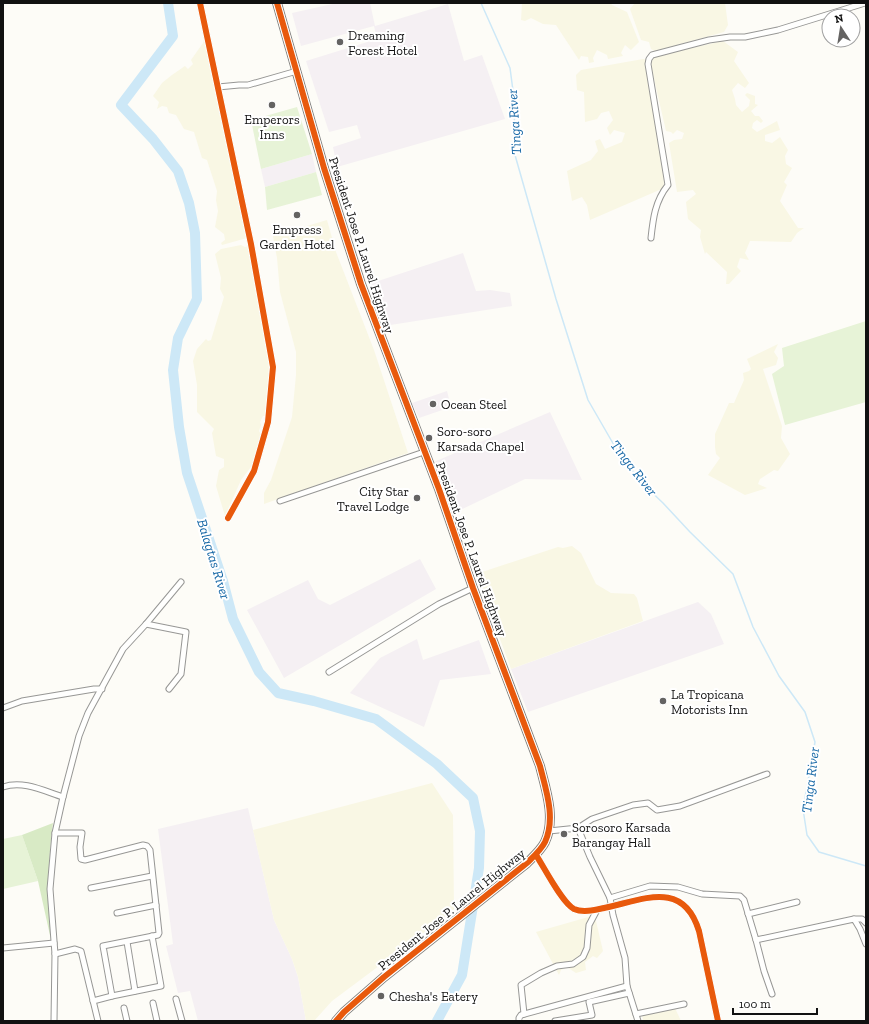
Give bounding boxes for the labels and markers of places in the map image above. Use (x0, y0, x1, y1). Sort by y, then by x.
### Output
place label: Dreaming Forest Hotel (348, 28, 418, 58)
marker: Dreaming Forest Hotel (335, 37, 345, 47)
marker: Emperors Inns (267, 100, 277, 110)
place label: Emperors Inns (244, 112, 300, 142)
marker: Empress Garden Hotel (292, 210, 302, 220)
place label: Empress Garden Hotel (260, 222, 335, 252)
place label: Ocean Steel (441, 397, 507, 412)
marker: Ocean Steel (428, 399, 438, 409)
place label: Soro-soro Karsada Chapel (437, 424, 525, 454)
marker: Soro-soro Karsada Chapel (424, 433, 434, 443)
place label: City Star Travel Lodge (337, 484, 409, 514)
marker: City Star Travel Lodge (412, 493, 422, 503)
place label: La Tropicana Motorists Inn (671, 687, 748, 717)
marker: La Tropicana Motorists Inn (658, 696, 668, 706)
place label: Sorosoro Karsada Barangay Hall (572, 820, 671, 850)
marker: Sorosoro Karsada Barangay Hall (559, 829, 569, 839)
place label: Chesha's Eatery (389, 989, 478, 1004)
marker: Chesha's Eatery (376, 991, 386, 1001)

